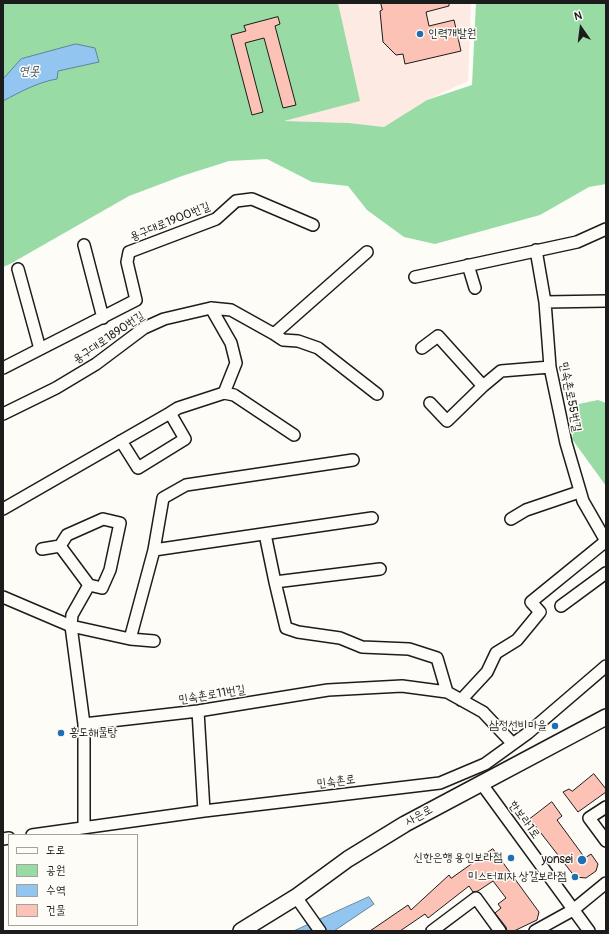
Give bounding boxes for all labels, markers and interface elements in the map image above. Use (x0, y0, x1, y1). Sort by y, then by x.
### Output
north arrow (561, 8, 601, 48)
text: N (573, 9, 583, 23)
place label: 인력개발원 (428, 27, 476, 41)
marker: 인력개발원 (415, 29, 425, 39)
water label: 연못 (19, 64, 39, 80)
street label: 용구대로1900번길 (128, 199, 212, 245)
street label: 용구대로1890번길 (71, 309, 147, 367)
street label: 민속촌로55번길 (556, 361, 584, 433)
street label: 민속촌로11번길 (178, 683, 246, 707)
place label: 삼정선비마을 (489, 719, 547, 733)
marker: 삼정선비마을 (550, 721, 560, 731)
place label: 홍도해물탕 (69, 726, 117, 740)
marker: 홍도해물탕 (56, 728, 66, 738)
street label: 민속촌로 (316, 773, 356, 791)
street label: 한보라1로 (505, 798, 543, 842)
street label: 사은로 (403, 803, 435, 829)
legend (8, 834, 138, 926)
text: 도로 (46, 843, 65, 858)
place label: 신한은행 용인보라점 (413, 851, 503, 865)
marker: 신한은행 용인보라점 (506, 853, 516, 863)
place label: yonsei (542, 853, 573, 867)
marker: yonsei (576, 854, 588, 866)
text: 공원 (46, 863, 65, 878)
place label: 미스터피자 상갈보라점 (468, 870, 567, 884)
marker: 미스터피자 상갈보라점 (570, 872, 580, 882)
text: 수역 (46, 883, 65, 898)
text: 건물 (46, 903, 65, 918)

